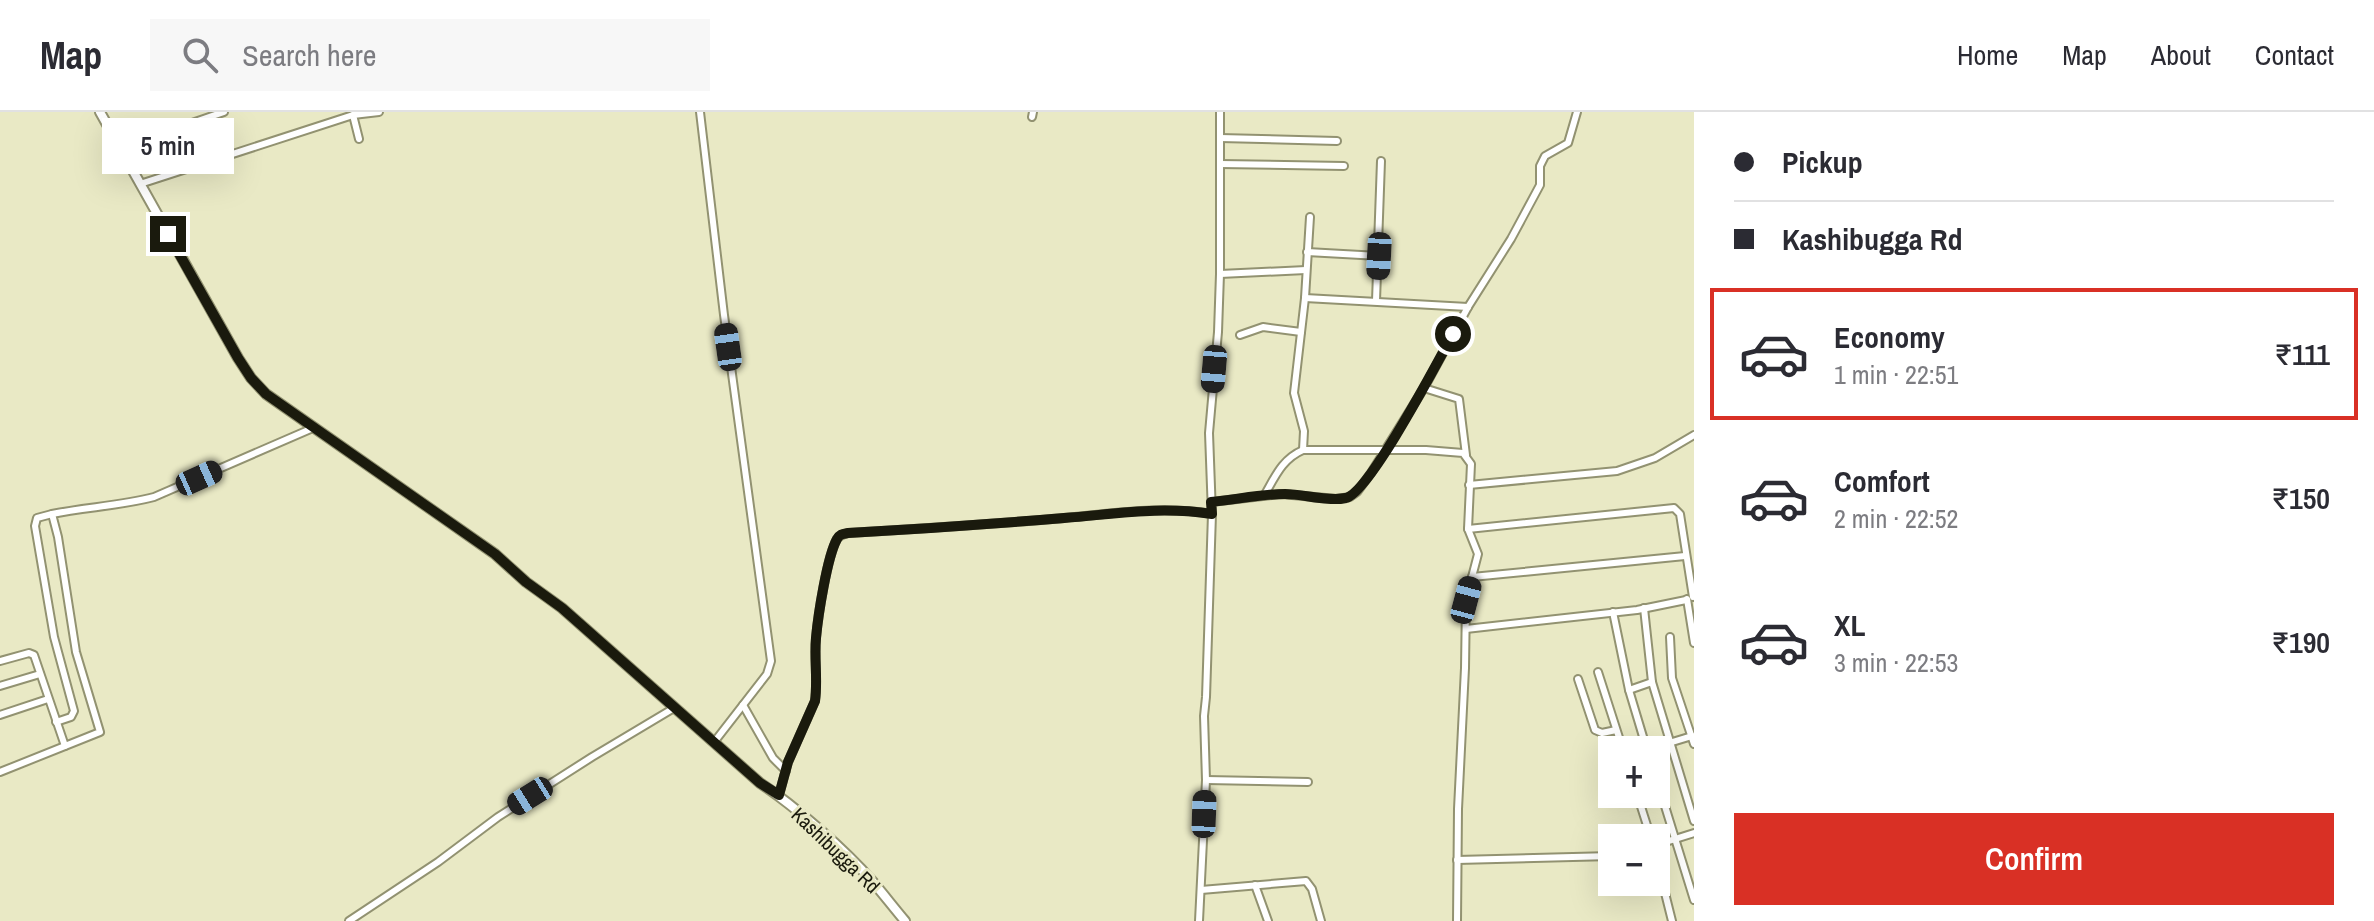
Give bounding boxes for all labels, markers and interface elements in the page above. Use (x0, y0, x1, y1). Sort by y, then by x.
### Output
search box (150, 19, 710, 91)
text: Map (40, 30, 102, 81)
icon: search (178, 33, 222, 77)
text: Search here (242, 35, 376, 75)
text: Home (1957, 36, 2018, 74)
text: Map (2062, 36, 2107, 74)
text: About (2151, 36, 2211, 74)
text: Contact (2255, 36, 2334, 74)
callout: 5 min (102, 118, 234, 174)
text: 5 min (141, 128, 195, 163)
text: Pickup (1782, 142, 1863, 182)
route end (150, 216, 186, 252)
text: Kashibugga Rd (1782, 219, 1962, 259)
car (1366, 231, 1392, 281)
route start (1435, 316, 1471, 352)
text: Economy (1834, 317, 1945, 357)
icon: car (1738, 318, 1810, 390)
car (713, 322, 743, 372)
text: ₹111 (2275, 334, 2330, 374)
car (1200, 344, 1228, 394)
text: 1 min · 22:51 (1834, 357, 1958, 392)
car (172, 457, 226, 499)
text: Comfort (1834, 461, 1930, 501)
icon: car (1738, 462, 1810, 534)
text: ₹150 (2272, 478, 2330, 518)
text: 2 min · 22:52 (1834, 501, 1958, 536)
car (1448, 574, 1484, 626)
text: XL (1834, 605, 1865, 645)
icon: car (1738, 606, 1810, 678)
text: ₹190 (2272, 622, 2330, 662)
text: 3 min · 22:53 (1834, 645, 1958, 680)
map controls (1598, 736, 1670, 896)
button: + (1598, 736, 1670, 808)
car (503, 773, 557, 819)
car (1191, 790, 1217, 838)
street label: Kashibugga Rd (786, 801, 886, 899)
button: Confirm (1734, 813, 2334, 905)
button: − (1598, 824, 1670, 896)

